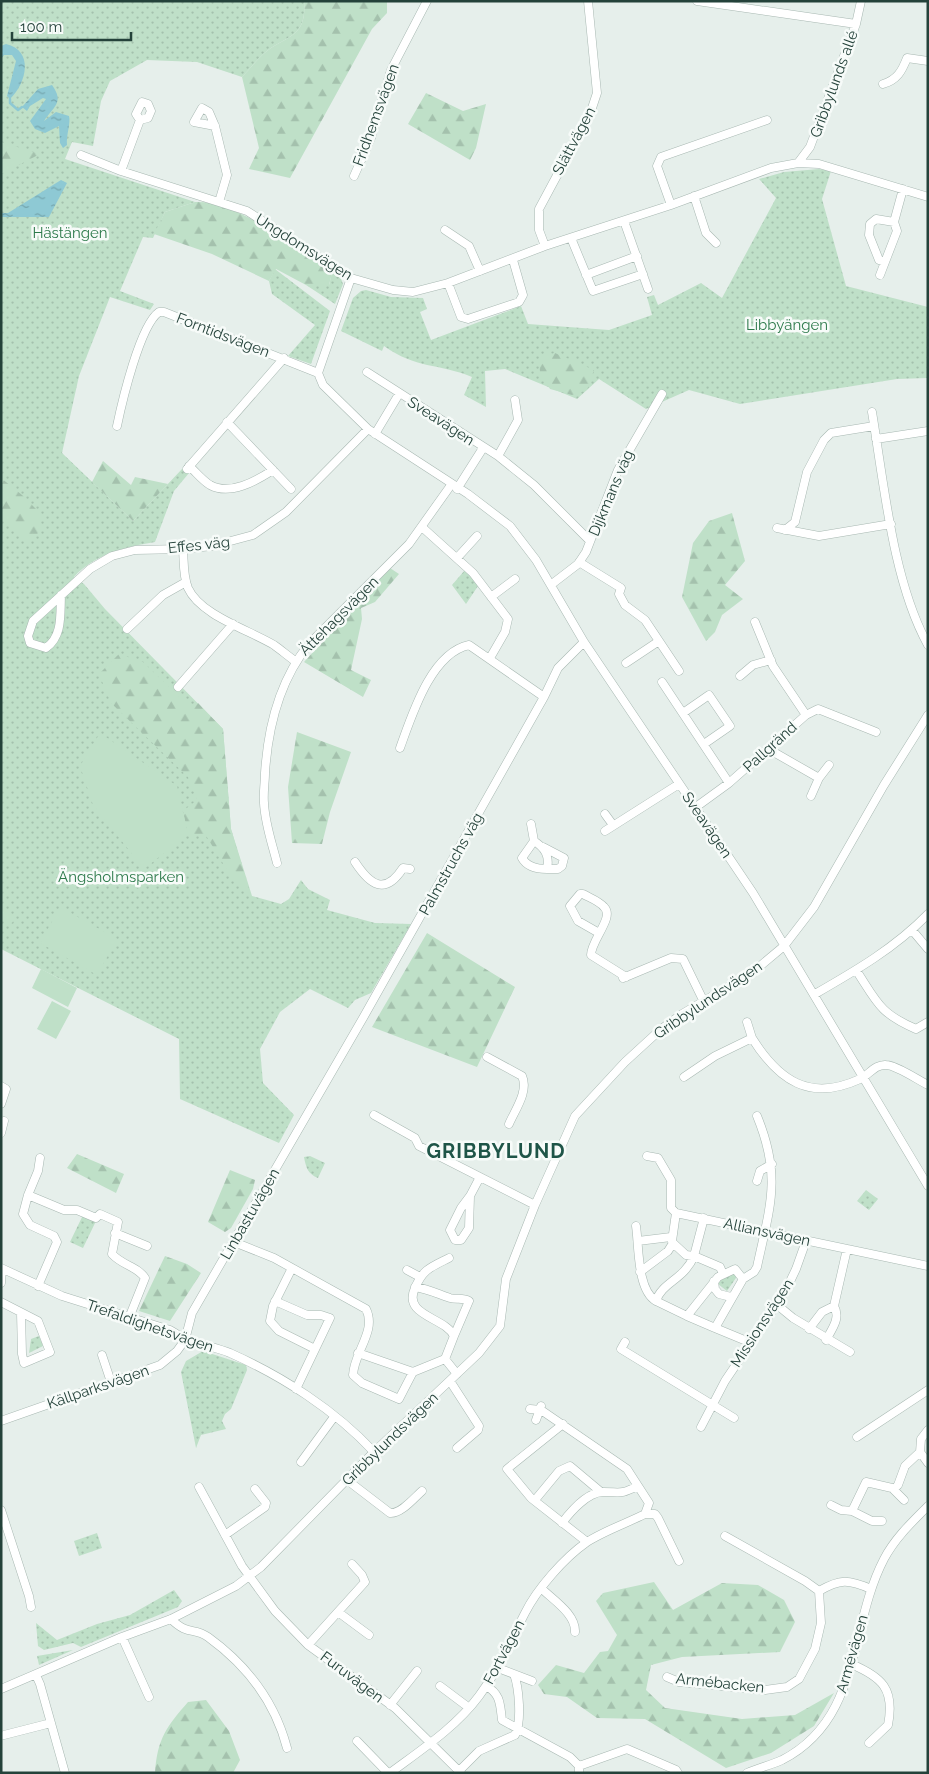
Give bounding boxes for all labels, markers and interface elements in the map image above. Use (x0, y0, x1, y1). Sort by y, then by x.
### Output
scale bar (12, 10, 131, 42)
text: 100 m (20, 18, 62, 36)
street label: Gribbylunds allé (806, 28, 862, 140)
street label: Fridhemsvägen (349, 61, 403, 169)
street label: Slättvägen (549, 104, 599, 178)
street label: Ungdomsvägen (252, 210, 356, 284)
park label: Hästängen (32, 224, 108, 242)
street label: Forntidsvägen (174, 309, 272, 361)
park label: Libbyängen (746, 316, 828, 334)
street label: Sveavägen (404, 393, 478, 449)
street label: Dijkmans väg (585, 447, 637, 539)
street label: Effes väg (167, 533, 231, 557)
street label: Ättehagsvägen (295, 572, 382, 659)
street label: Pallgränd (739, 718, 801, 776)
street label: Sveavägen (678, 788, 736, 862)
street label: Palmstruchs väg (415, 810, 487, 918)
park label: Ängsholmsparken (58, 867, 184, 886)
street label: Gribbylundsvägen (650, 957, 766, 1043)
district label: GRIBBYLUND (426, 1139, 566, 1163)
street label: Linbastuvägen (217, 1165, 283, 1263)
street label: Alliansvägen (722, 1214, 812, 1250)
street label: Missionsvägen (727, 1275, 797, 1371)
street label: Trefaldighetsvägen (84, 1296, 216, 1356)
street label: Källparksvägen (45, 1361, 151, 1413)
street label: Gribbylundsvägen (338, 1389, 442, 1489)
street label: Armévägen (832, 1613, 872, 1695)
street label: Fortvägen (480, 1617, 528, 1687)
street label: Furuvägen (317, 1647, 387, 1707)
street label: Armébacken (675, 1669, 765, 1697)

